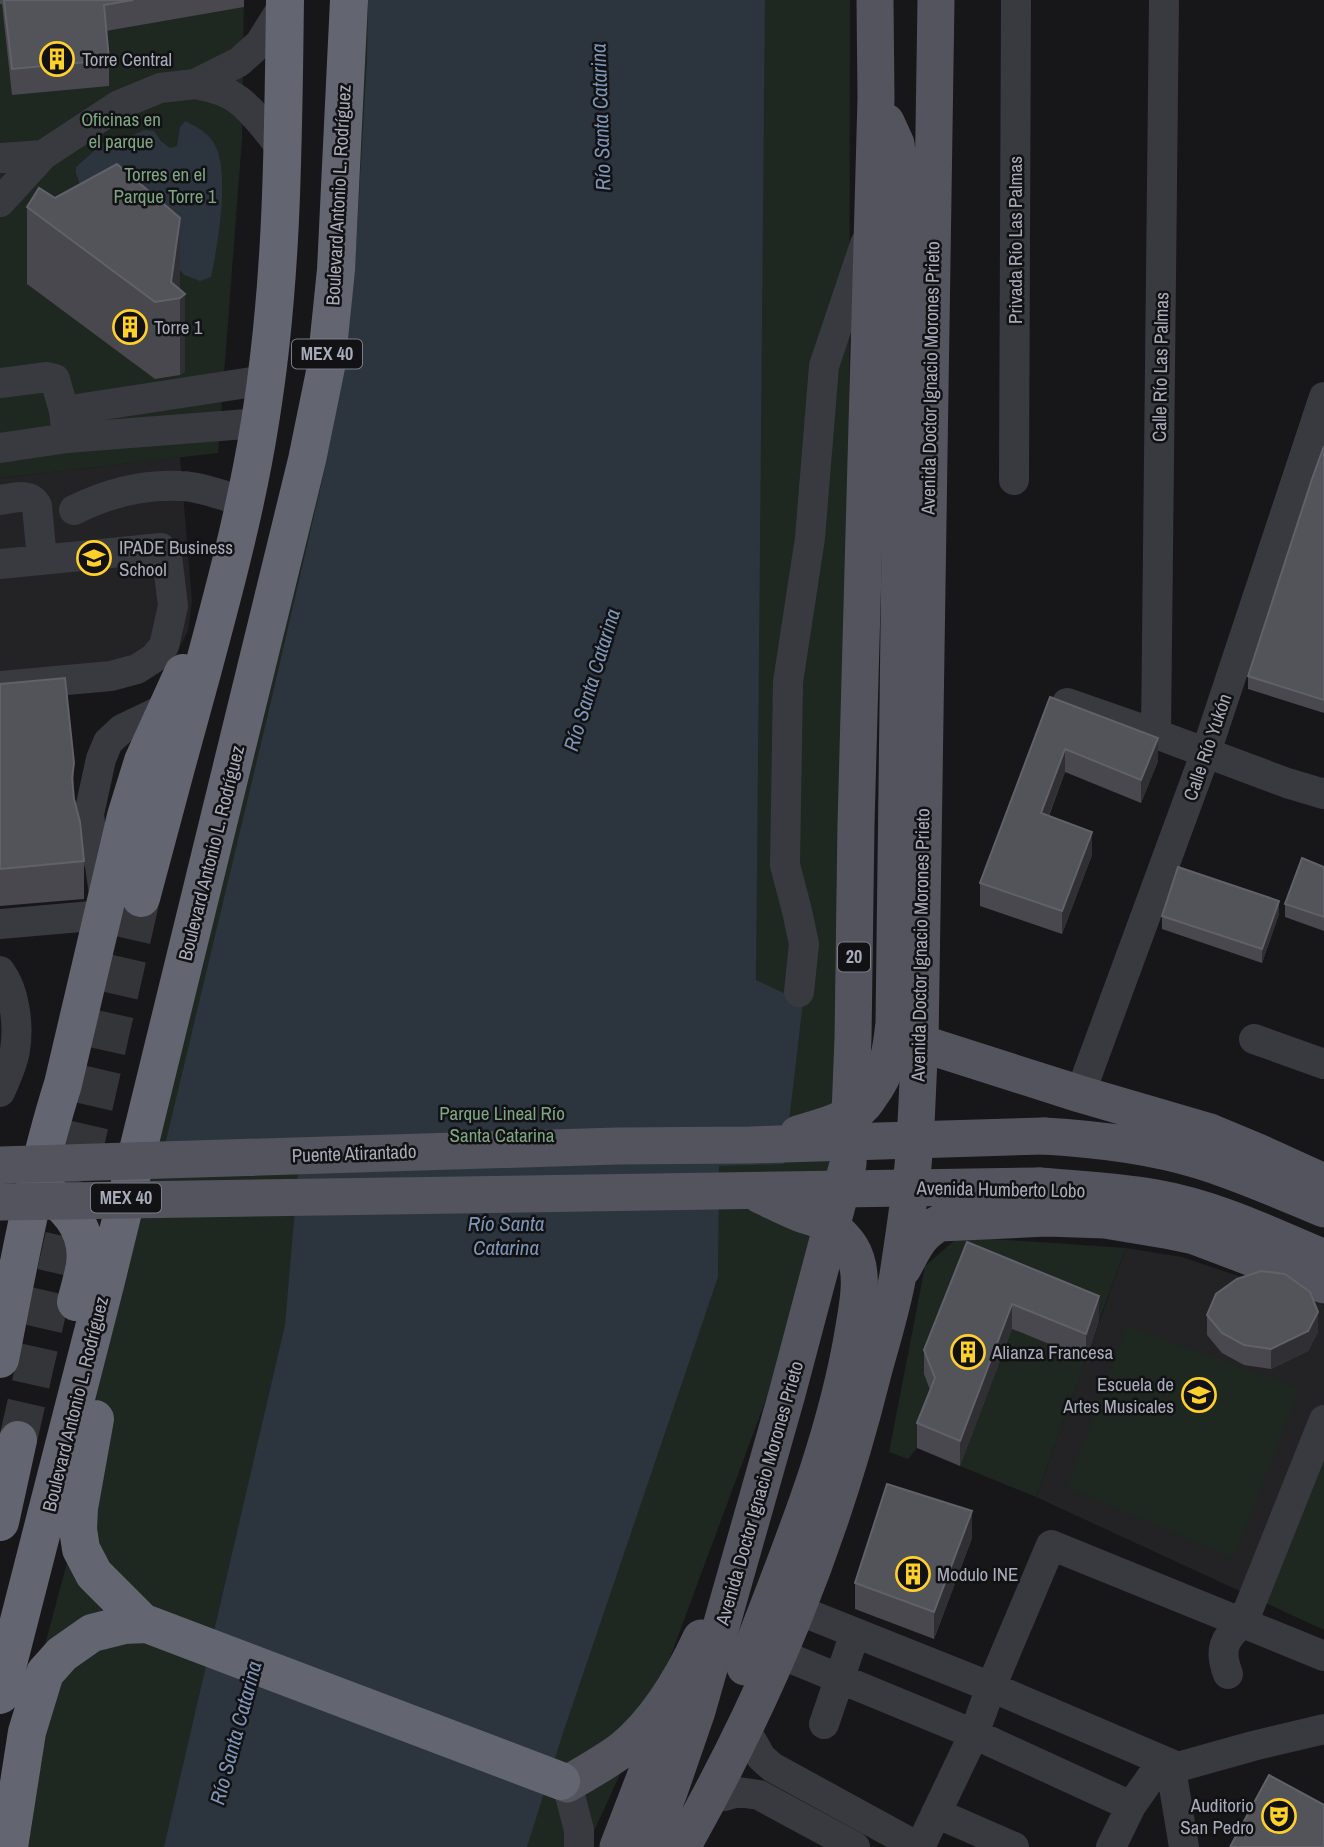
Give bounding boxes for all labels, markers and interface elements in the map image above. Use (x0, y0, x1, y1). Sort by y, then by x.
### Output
building icon: Torre Central (38, 40, 76, 78)
water label: Río Santa Catarina (583, 43, 618, 191)
place label: Torre Central (82, 46, 172, 72)
street label: Boulevard Antonio L. Rodríguez (319, 84, 357, 306)
park label: Oficinas en el parque (81, 106, 161, 154)
street label: Privada Río Las Palmas (1002, 156, 1028, 324)
park label: Torres en el Parque Torre 1 (114, 161, 217, 209)
street label: Avenida Doctor Ignacio Morones Prieto (915, 241, 945, 516)
street label: Calle Río Las Palmas (1146, 292, 1174, 442)
building icon: Torre 1 (111, 308, 149, 346)
place label: Torre 1 (154, 314, 203, 340)
road number: MEX 40 (292, 340, 362, 368)
place label: IPADE Business School (119, 534, 233, 582)
school or university icon: IPADE Business School (75, 539, 113, 577)
water label: Río Santa Catarina (556, 605, 627, 755)
street label: Calle Río Yukón (1177, 690, 1237, 804)
street label: Boulevard Antonio L. Rodríguez (172, 743, 250, 963)
street label: Avenida Doctor Ignacio Morones Prieto (905, 808, 935, 1083)
road number: 20 (838, 942, 870, 972)
park label: Parque Lineal Río Santa Catarina (439, 1100, 565, 1148)
street label: Puente Atirantado (291, 1138, 417, 1168)
street label: Avenida Humberto Lobo (915, 1175, 1086, 1203)
road number: MEX 40 (91, 1184, 161, 1212)
water label: Río Santa Catarina (468, 1209, 544, 1262)
street label: Boulevard Antonio L. Rodríguez (36, 1294, 114, 1514)
building icon: Alianza Francesa (949, 1333, 987, 1371)
place label: Alianza Francesa (991, 1339, 1114, 1365)
street label: Avenida Doctor Ignacio Morones Prieto (709, 1358, 809, 1629)
place label: Escuela de Artes Musicales (1062, 1371, 1174, 1419)
school or university icon: Escuela de Artes Musicales (1180, 1376, 1218, 1414)
building icon: Modulo INE (894, 1555, 932, 1593)
place label: Modulo INE (937, 1561, 1018, 1587)
water label: Río Santa Catarina (202, 1658, 269, 1808)
place label: Auditorio San Pedro (1180, 1792, 1254, 1840)
theatre icon: Auditorio San Pedro (1260, 1797, 1298, 1835)

